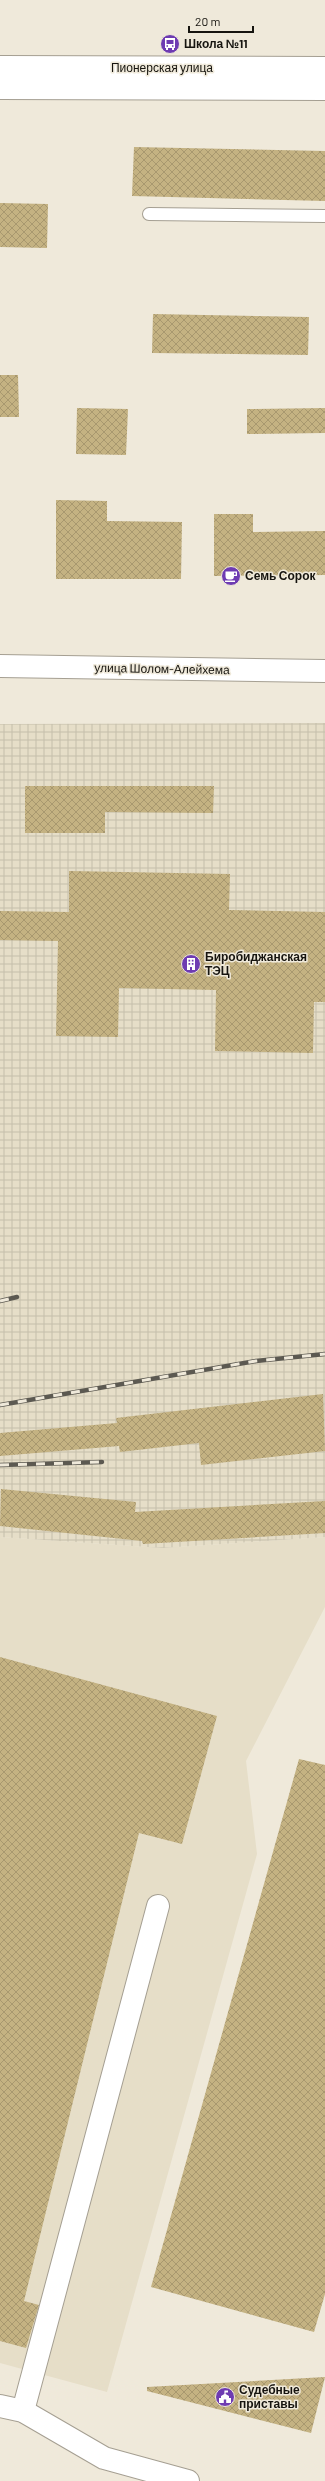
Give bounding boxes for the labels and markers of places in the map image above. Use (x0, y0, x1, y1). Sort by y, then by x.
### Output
bus stop icon: Школа №11 (159, 33, 181, 55)
place label: Школа №11 (184, 36, 248, 50)
cafe icon: Семь Сорок (220, 565, 242, 587)
place label: Семь Сорок (245, 568, 316, 583)
place label: Биробиджанская ТЭЦ (205, 949, 307, 978)
building icon: Биробиджанская ТЭЦ (180, 953, 202, 975)
place label: Судебные приставы (239, 2382, 300, 2411)
public building icon: Судебные приставы (214, 2386, 236, 2408)

